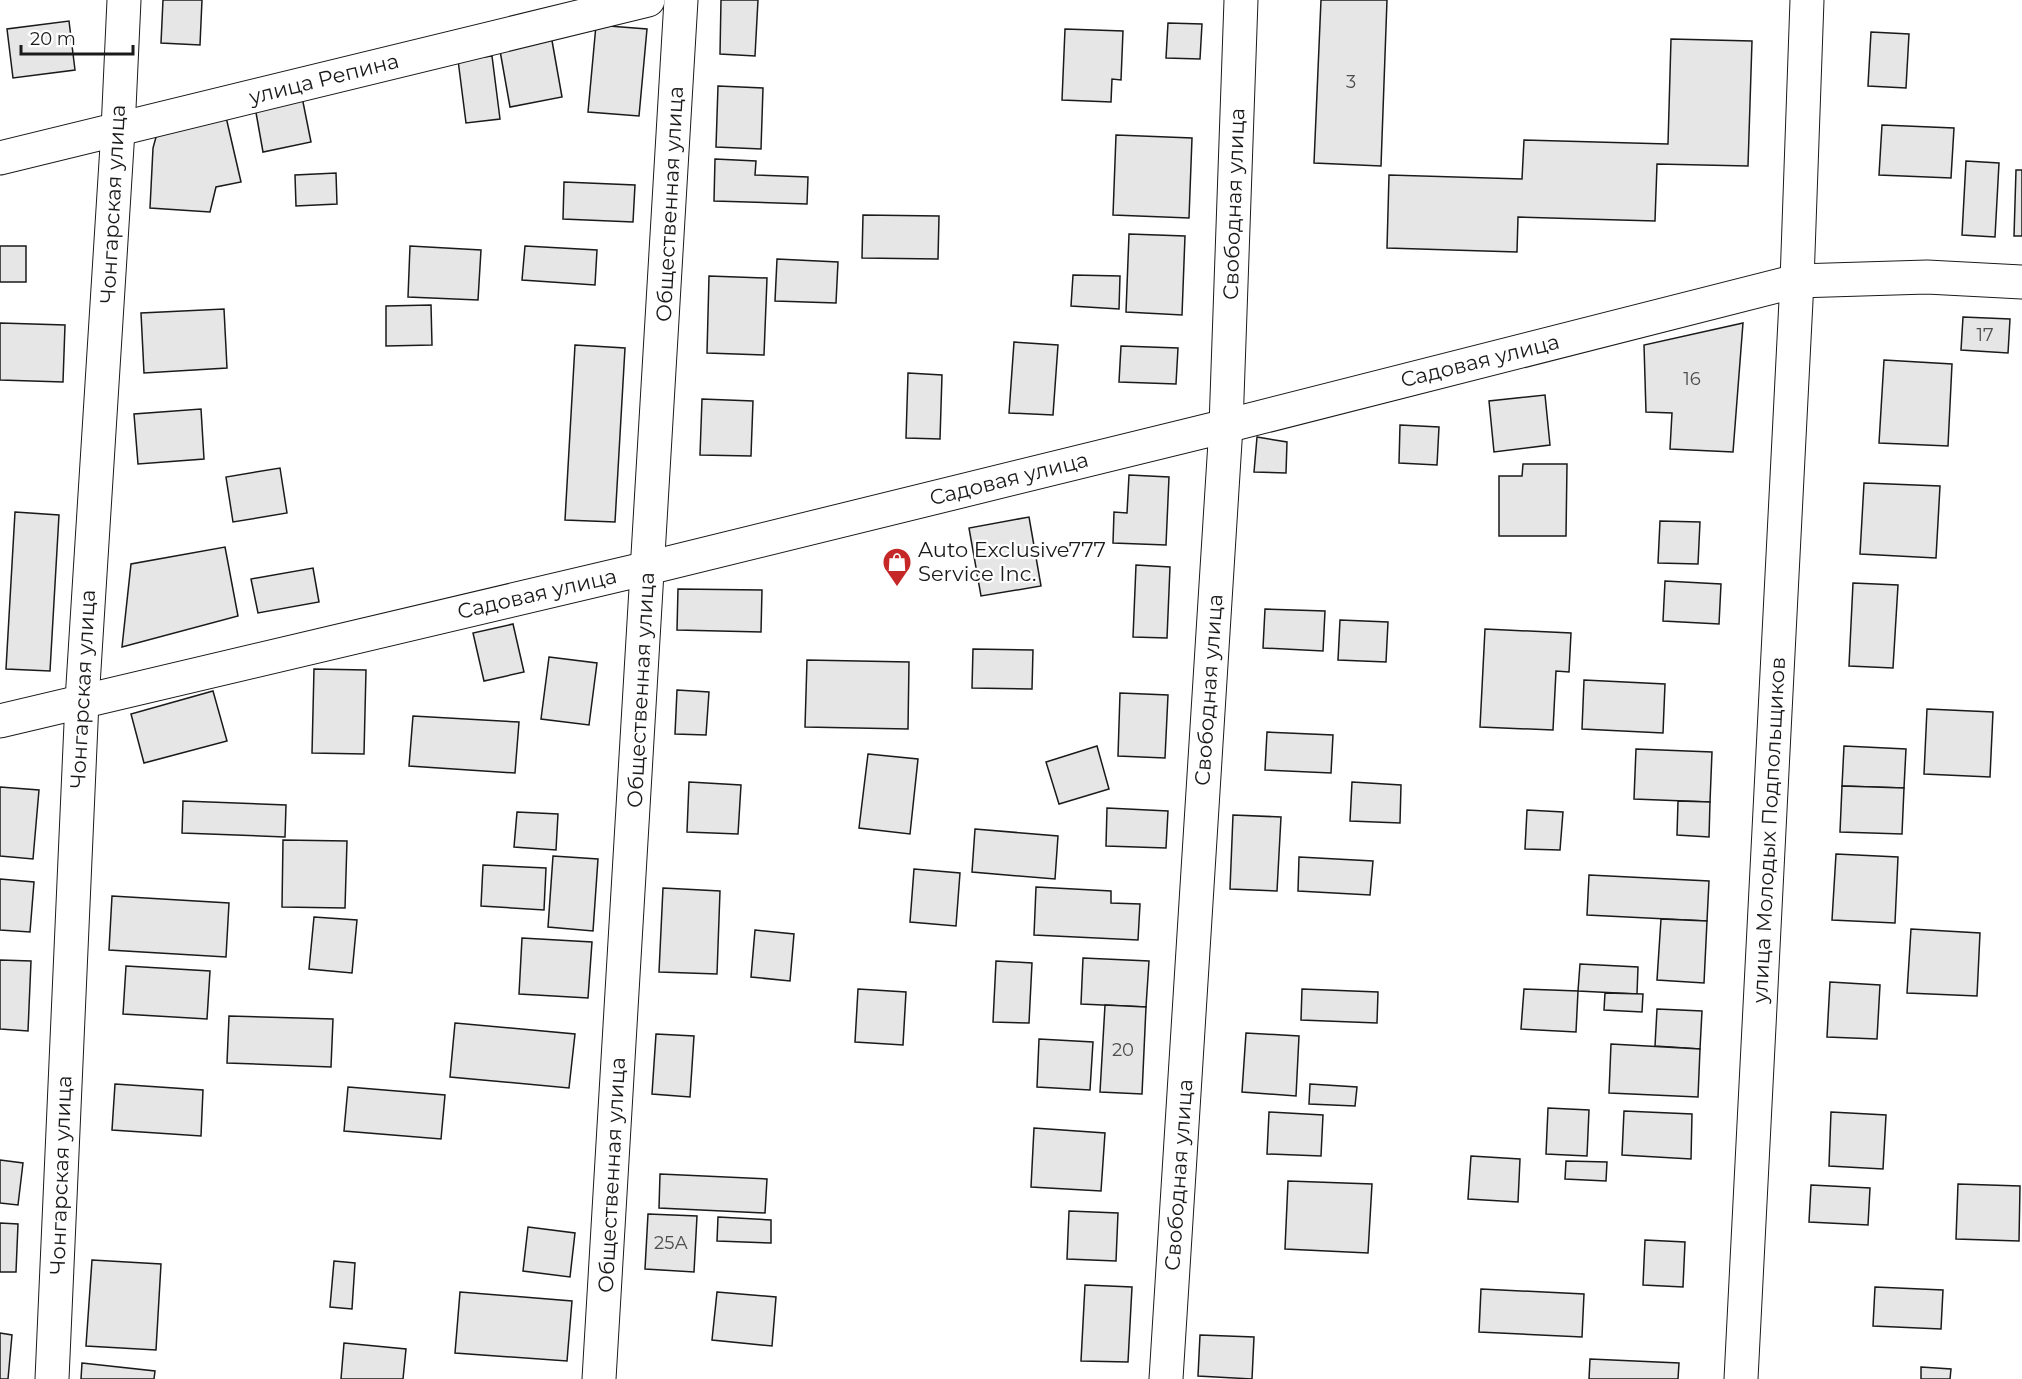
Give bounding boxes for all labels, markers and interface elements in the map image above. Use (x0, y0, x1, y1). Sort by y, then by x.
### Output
scale bar (21, 18, 134, 56)
text: 20 m (30, 28, 76, 50)
street label: улица Репина (245, 48, 401, 109)
house number: 3 (1346, 71, 1356, 93)
street label: Общественная улица (651, 86, 688, 322)
street label: Чонгарская улица (95, 104, 130, 304)
street label: Свободная улица (1218, 108, 1249, 300)
house number: 17 (1976, 324, 1994, 346)
street label: Садовая улица (1398, 329, 1562, 392)
house number: 16 (1683, 368, 1701, 390)
street label: Садовая улица (927, 447, 1091, 510)
place label: Auto Exclusive777 Service Inc. (918, 537, 1106, 586)
shop icon: Auto Exclusive777 Service Inc. (881, 546, 913, 588)
street label: Садовая улица (455, 563, 619, 624)
street label: Общественная улица (622, 572, 659, 808)
street label: Чонгарская улица (65, 589, 100, 789)
street label: Свободная улица (1189, 593, 1228, 787)
street label: улица Молодых Подпольщиков (1747, 656, 1790, 1005)
house number: 20 (1112, 1039, 1134, 1061)
street label: Общественная улица (593, 1057, 630, 1293)
street label: Чонгарская улица (45, 1075, 76, 1275)
street label: Свободная улица (1159, 1078, 1198, 1272)
house number: 25А (654, 1232, 689, 1254)

